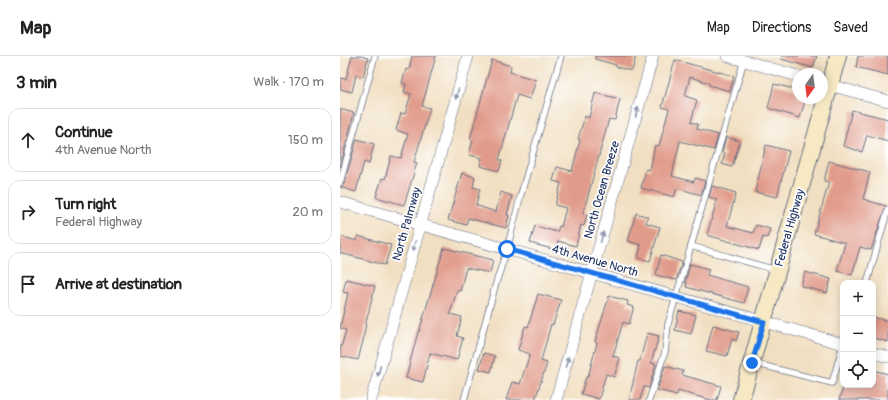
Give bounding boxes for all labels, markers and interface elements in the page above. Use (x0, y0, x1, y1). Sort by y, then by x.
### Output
text: Map (20, 16, 51, 40)
text: Map (707, 19, 730, 36)
text: Directions (752, 19, 811, 36)
text: Saved (833, 19, 868, 36)
north arrow (792, 68, 828, 104)
text: 3 min (16, 72, 57, 93)
text: Walk · 170 m (253, 74, 324, 90)
one-way arrow (454, 88, 460, 100)
one-way arrow (634, 106, 640, 118)
text: Continue (55, 123, 113, 142)
icon: ahead (17, 129, 39, 151)
text: 150 m (288, 132, 323, 148)
street label: North Ocean Breeze (581, 139, 623, 241)
text: 4th Avenue North (55, 142, 151, 158)
street label: North Palmway (389, 185, 425, 263)
street label: Federal Highway (772, 187, 808, 269)
text: Turn right (55, 195, 116, 214)
icon: right (17, 201, 39, 223)
text: 20 m (292, 204, 323, 220)
text: Federal Highway (55, 214, 142, 230)
one-way arrow (599, 231, 605, 243)
one-way arrow (411, 240, 417, 252)
route start (498, 240, 516, 258)
street label: 4th Avenue North (550, 242, 640, 281)
icon: arrive (17, 273, 39, 295)
text: Arrive at destination (55, 275, 182, 294)
map controls (840, 280, 876, 388)
button: + (840, 280, 876, 316)
button: − (840, 316, 876, 352)
button: locate (840, 352, 876, 388)
route end (743, 354, 761, 372)
one-way arrow (564, 356, 570, 369)
one-way arrow (376, 365, 382, 377)

